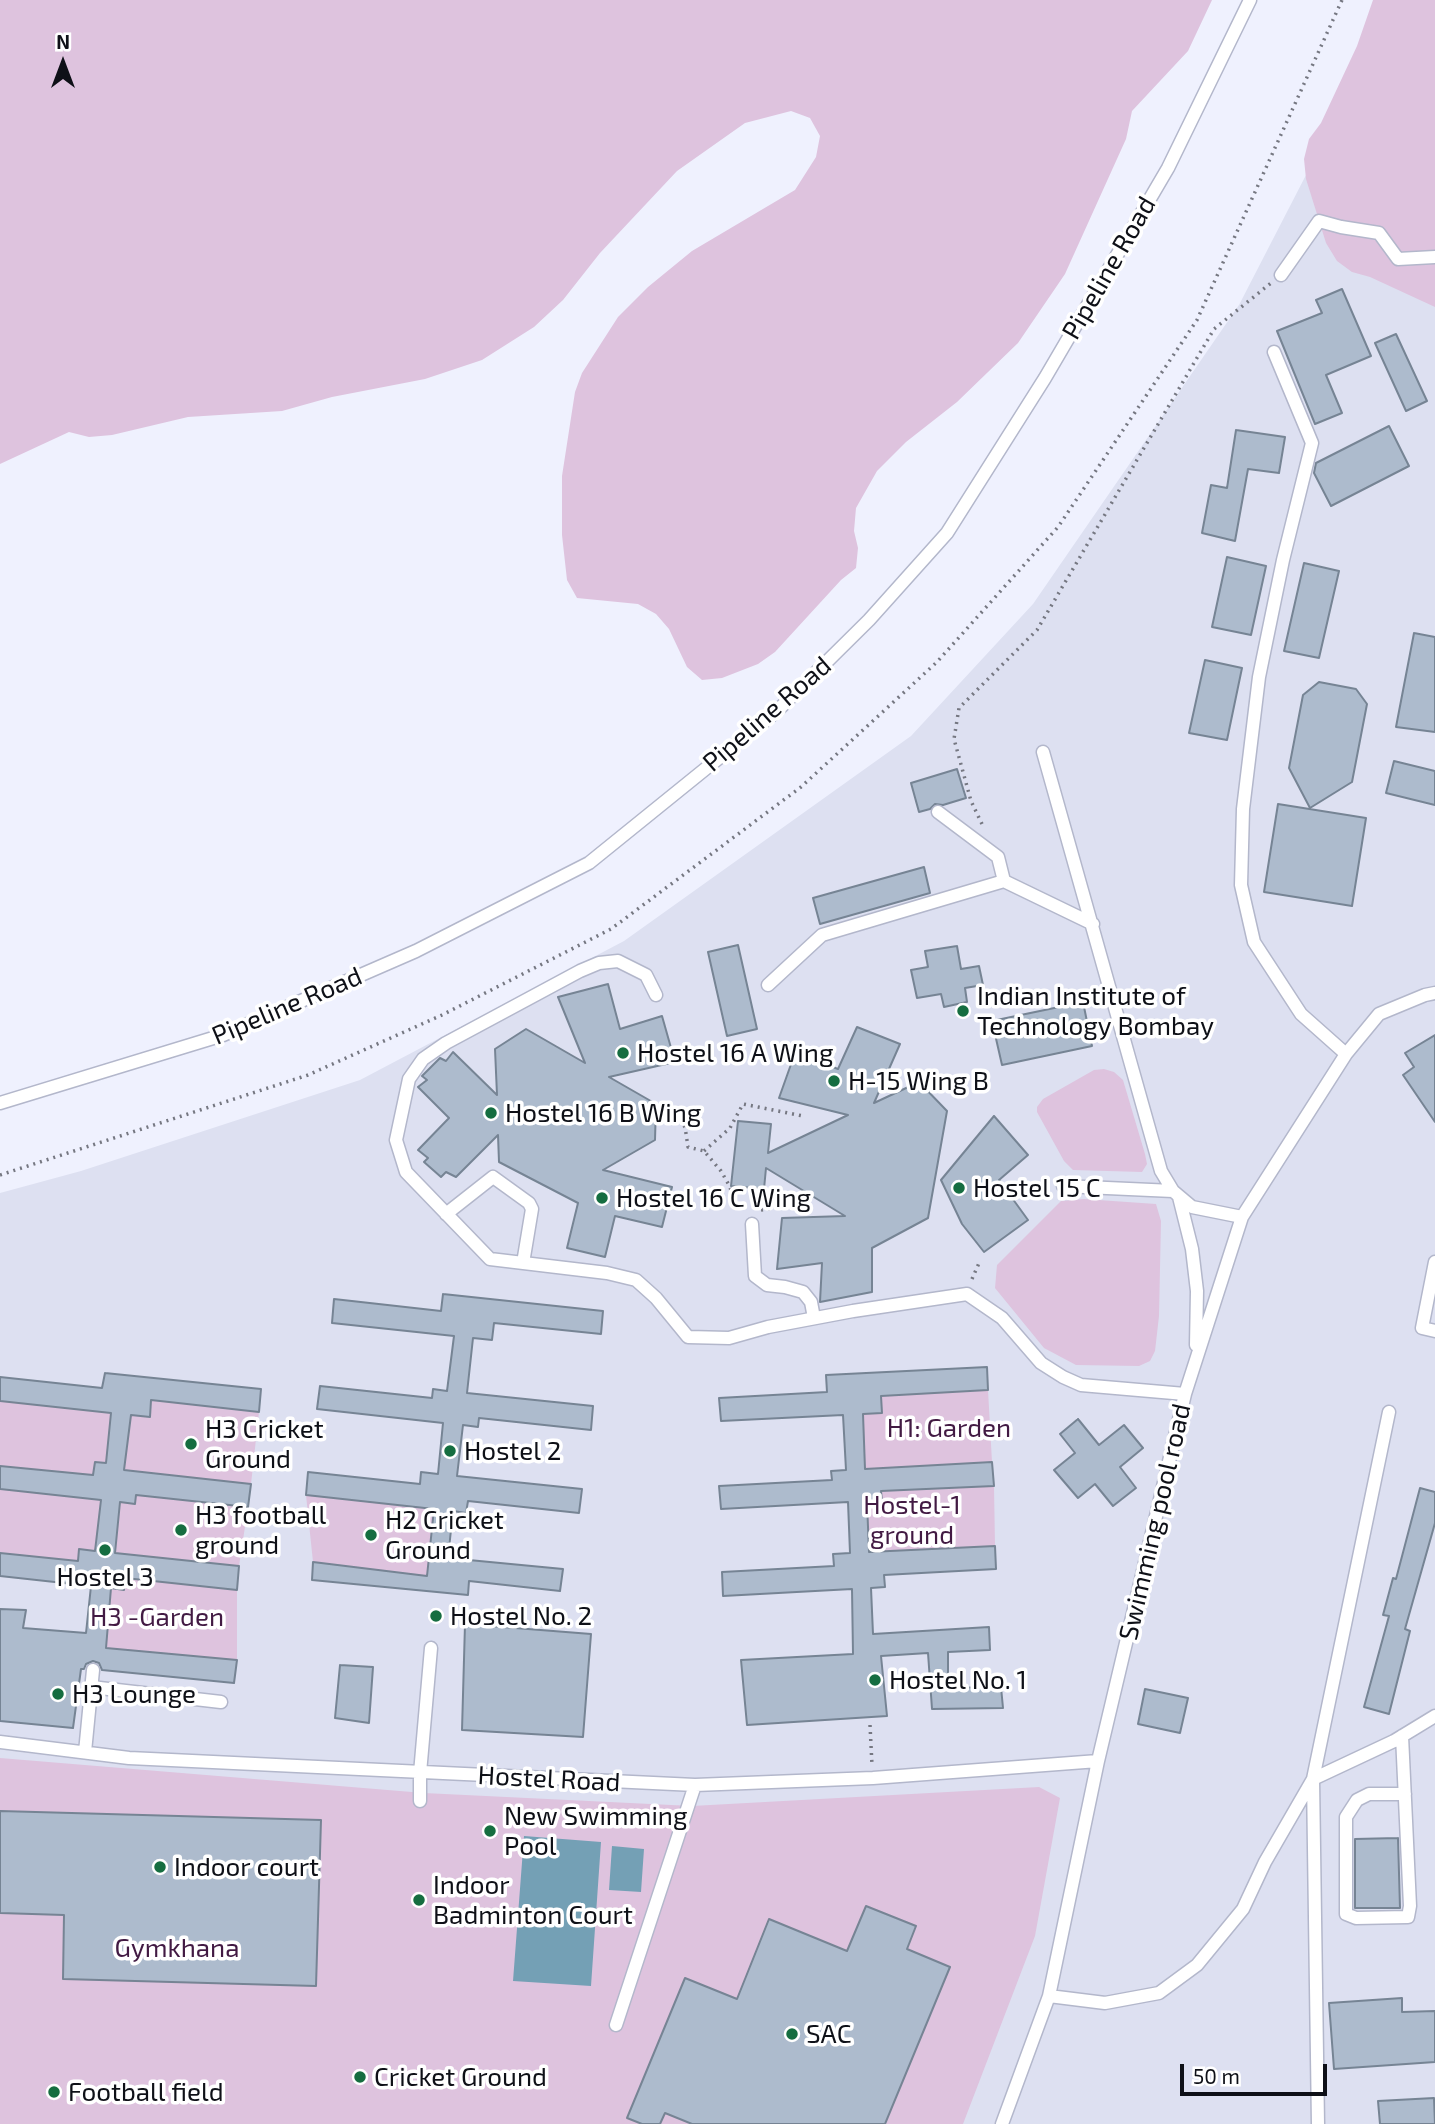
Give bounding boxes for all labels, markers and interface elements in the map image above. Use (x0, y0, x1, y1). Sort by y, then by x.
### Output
north arrow (28, 28, 98, 98)
text: N (56, 30, 70, 53)
street label: Pipeline Road (1056, 191, 1162, 345)
street label: Pipeline Road (696, 650, 838, 778)
street label: Pipeline Road (207, 960, 367, 1052)
place label: Indian Institute of Technology Bombay (977, 980, 1214, 1042)
marker: Indian Institute of Technology Bombay (955, 1003, 971, 1019)
place label: Hostel 16 A Wing (637, 1037, 833, 1069)
marker: Hostel 16 A Wing (615, 1045, 631, 1061)
place label: H-15 Wing B (848, 1065, 989, 1097)
marker: H-15 Wing B (826, 1073, 842, 1089)
place label: Hostel 16 B Wing (505, 1097, 701, 1129)
marker: Hostel 16 B Wing (483, 1105, 499, 1121)
place label: Hostel 15 C (973, 1172, 1101, 1204)
marker: Hostel 15 C (951, 1180, 967, 1196)
place label: Hostel 16 C Wing (616, 1182, 811, 1214)
marker: Hostel 16 C Wing (594, 1190, 610, 1206)
street label: Swimming pool road (1113, 1401, 1197, 1643)
park label: H1: Garden (887, 1412, 1011, 1444)
place label: H3 Cricket Ground (205, 1413, 324, 1474)
place label: Hostel 2 (464, 1435, 561, 1467)
marker: H3 Cricket Ground (183, 1436, 199, 1452)
marker: Hostel 2 (442, 1443, 458, 1459)
park label: Hostel-1 ground (863, 1489, 961, 1550)
place label: H3 football ground (195, 1499, 326, 1560)
place label: H2 Cricket Ground (385, 1504, 504, 1566)
marker: H3 football ground (173, 1522, 189, 1538)
marker: H2 Cricket Ground (363, 1527, 379, 1543)
marker: Hostel 3 (97, 1542, 113, 1558)
place label: Hostel 3 (56, 1561, 154, 1593)
place label: Hostel No. 2 (450, 1600, 592, 1632)
park label: H3 -Garden (90, 1601, 224, 1633)
marker: Hostel No. 2 (428, 1608, 444, 1624)
place label: Hostel No. 1 (889, 1664, 1027, 1696)
marker: Hostel No. 1 (867, 1672, 883, 1688)
place label: H3 Lounge (72, 1678, 196, 1710)
marker: H3 Lounge (50, 1686, 66, 1702)
street label: Hostel Road (477, 1760, 621, 1798)
place label: New Swimming Pool (504, 1800, 687, 1862)
marker: New Swimming Pool (482, 1823, 498, 1839)
place label: Indoor court (174, 1851, 319, 1883)
marker: Indoor court (152, 1859, 168, 1875)
place label: Indoor Badminton Court (433, 1869, 633, 1930)
marker: Indoor Badminton Court (411, 1892, 427, 1908)
park label: Gymkhana (115, 1932, 239, 1964)
place label: SAC (806, 2018, 851, 2050)
marker: SAC (784, 2026, 800, 2042)
scale bar (1183, 2050, 1330, 2094)
place label: Cricket Ground (374, 2061, 547, 2093)
text: 50 m (1193, 2063, 1240, 2088)
marker: Cricket Ground (352, 2069, 368, 2085)
place label: Football field (68, 2076, 224, 2108)
marker: Football field (46, 2084, 62, 2100)

